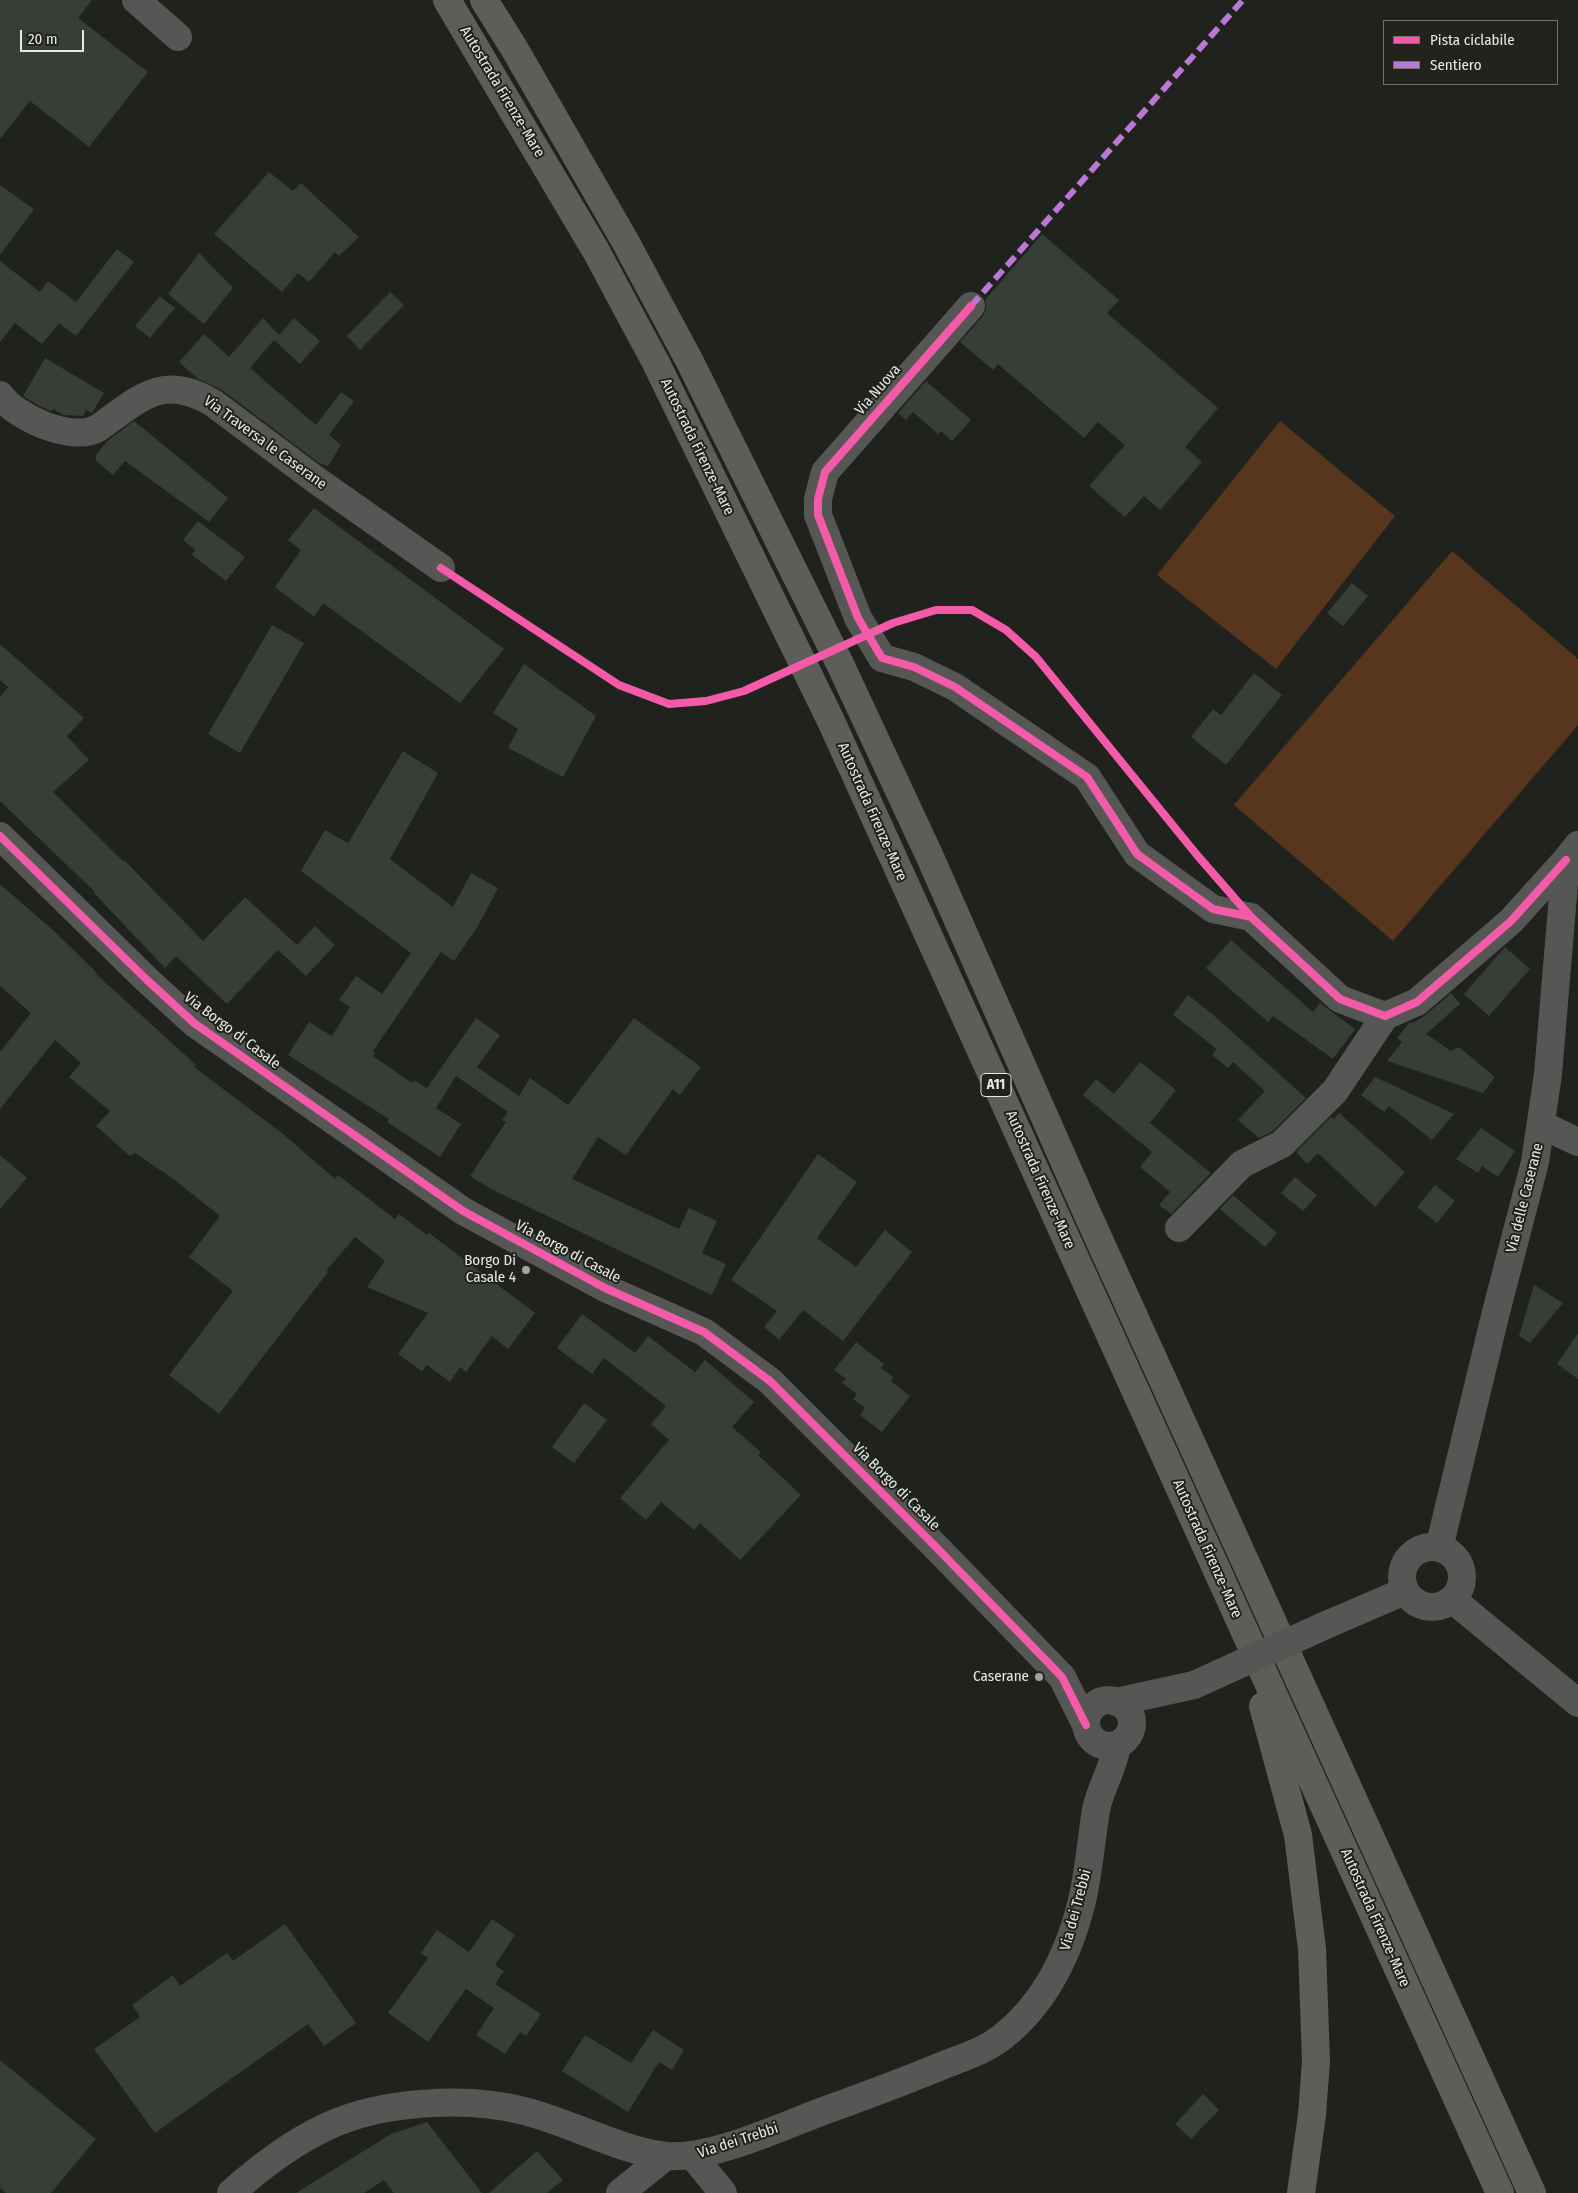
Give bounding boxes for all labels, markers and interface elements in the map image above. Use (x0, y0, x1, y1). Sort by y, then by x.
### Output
scale bar (22, 20, 86, 52)
legend (1383, 20, 1558, 85)
street label: Autostrada Firenze-Mare (456, 23, 548, 161)
text: 20 m (28, 30, 58, 48)
text: Pista ciclabile (1430, 31, 1515, 49)
text: Sentiero (1430, 56, 1482, 74)
street label: Via Nuova (851, 361, 905, 419)
street label: Autostrada Firenze-Mare (656, 376, 738, 518)
street label: Via Traversa le Caserane (200, 392, 330, 494)
street label: Autostrada Firenze-Mare (833, 740, 911, 884)
street label: Via Borgo di Casale (180, 989, 284, 1073)
road number: A11 (981, 1074, 1011, 1096)
street label: Autostrada Firenze-Mare (1001, 1108, 1079, 1252)
street label: Via delle Caserane (1503, 1141, 1547, 1255)
street label: Via Borgo di Casale (512, 1217, 624, 1287)
place label: Borgo Di Casale 4 (464, 1252, 516, 1287)
marker: Borgo Di Casale 4 (520, 1264, 532, 1276)
street label: Via Borgo di Casale (848, 1439, 944, 1535)
street label: Autostrada Firenze-Mare (1168, 1477, 1246, 1621)
place label: Caserane (973, 1668, 1029, 1686)
marker: Caserane (1033, 1671, 1045, 1683)
street label: Autostrada Firenze-Mare (1336, 1846, 1414, 1990)
street label: Via dei Trebbi (1057, 1867, 1095, 1953)
street label: Via dei Trebbi (696, 2120, 780, 2162)

